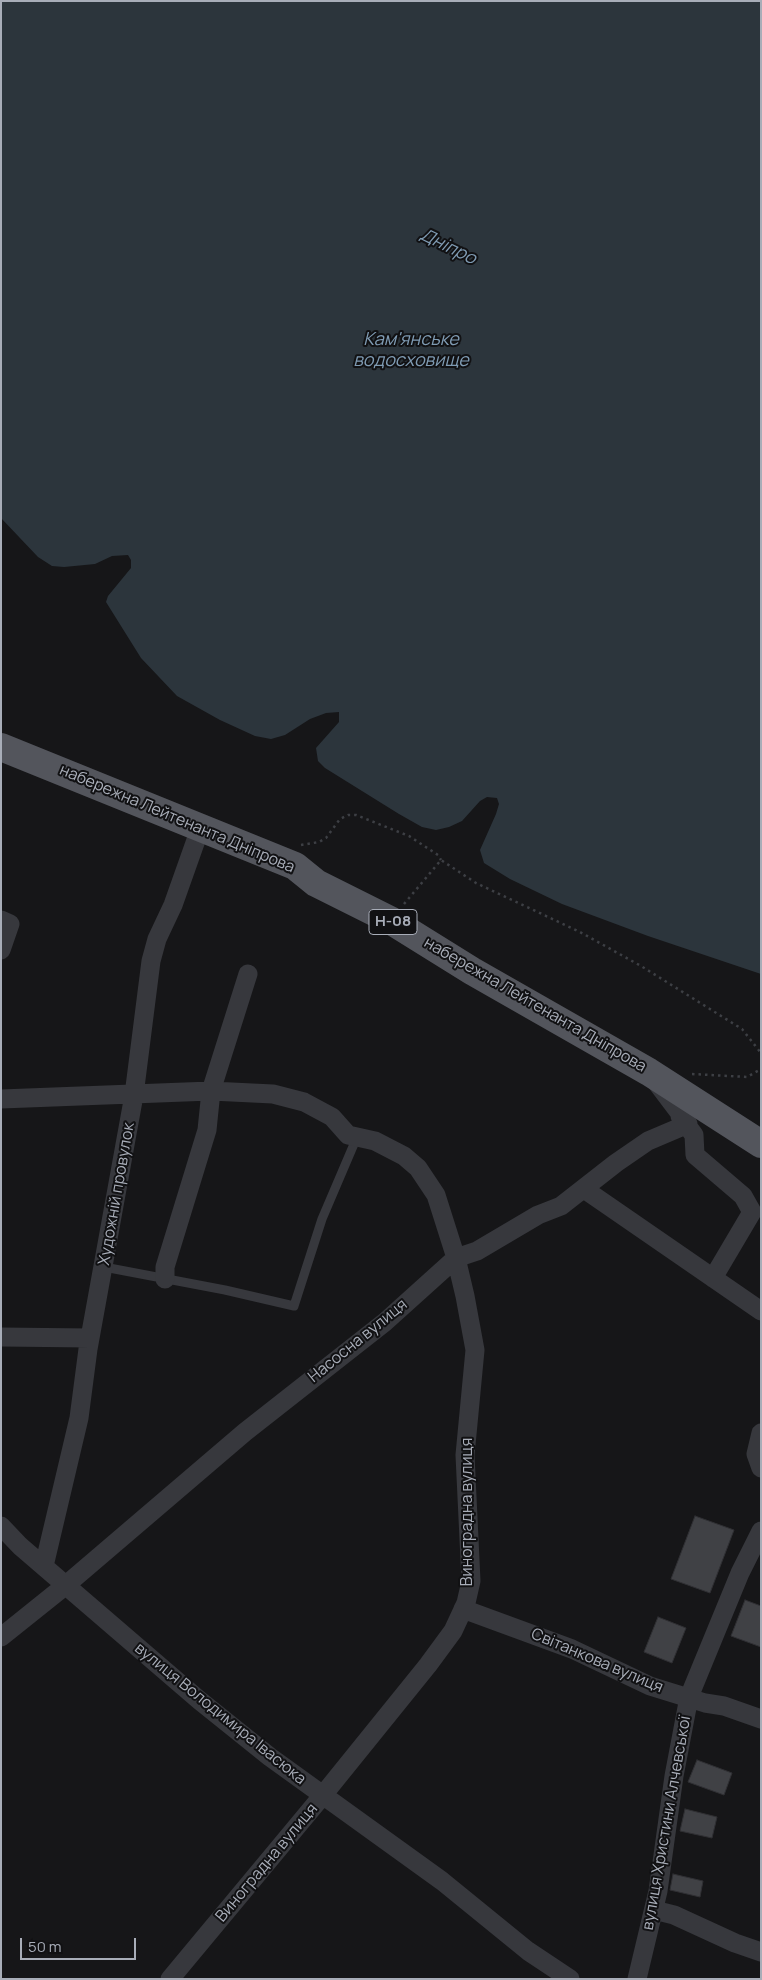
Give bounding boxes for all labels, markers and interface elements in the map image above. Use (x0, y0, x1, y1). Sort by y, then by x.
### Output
water label: Дніпро (416, 224, 480, 270)
water label: Кам'янське водосховище (353, 329, 469, 372)
street label: набережна Лейтенанта Дніпрова (57, 761, 297, 877)
road number: Н-08 (369, 910, 417, 934)
street label: набережна Лейтенанта Дніпрова (420, 933, 650, 1077)
street label: Художній провулок (95, 1121, 139, 1267)
street label: Насосна вулиця (305, 1295, 411, 1387)
street label: Виноградна вулиця (458, 1438, 478, 1586)
street label: Світанкова вулиця (528, 1625, 666, 1697)
street label: вулиця Володимира Івасюка (130, 1639, 310, 1789)
street label: вулиця Христини Алчевської (639, 1714, 695, 1932)
street label: Виноградна вулиця (212, 1800, 322, 1926)
scale bar (22, 1928, 139, 1960)
text: 50 m (28, 1936, 62, 1957)

